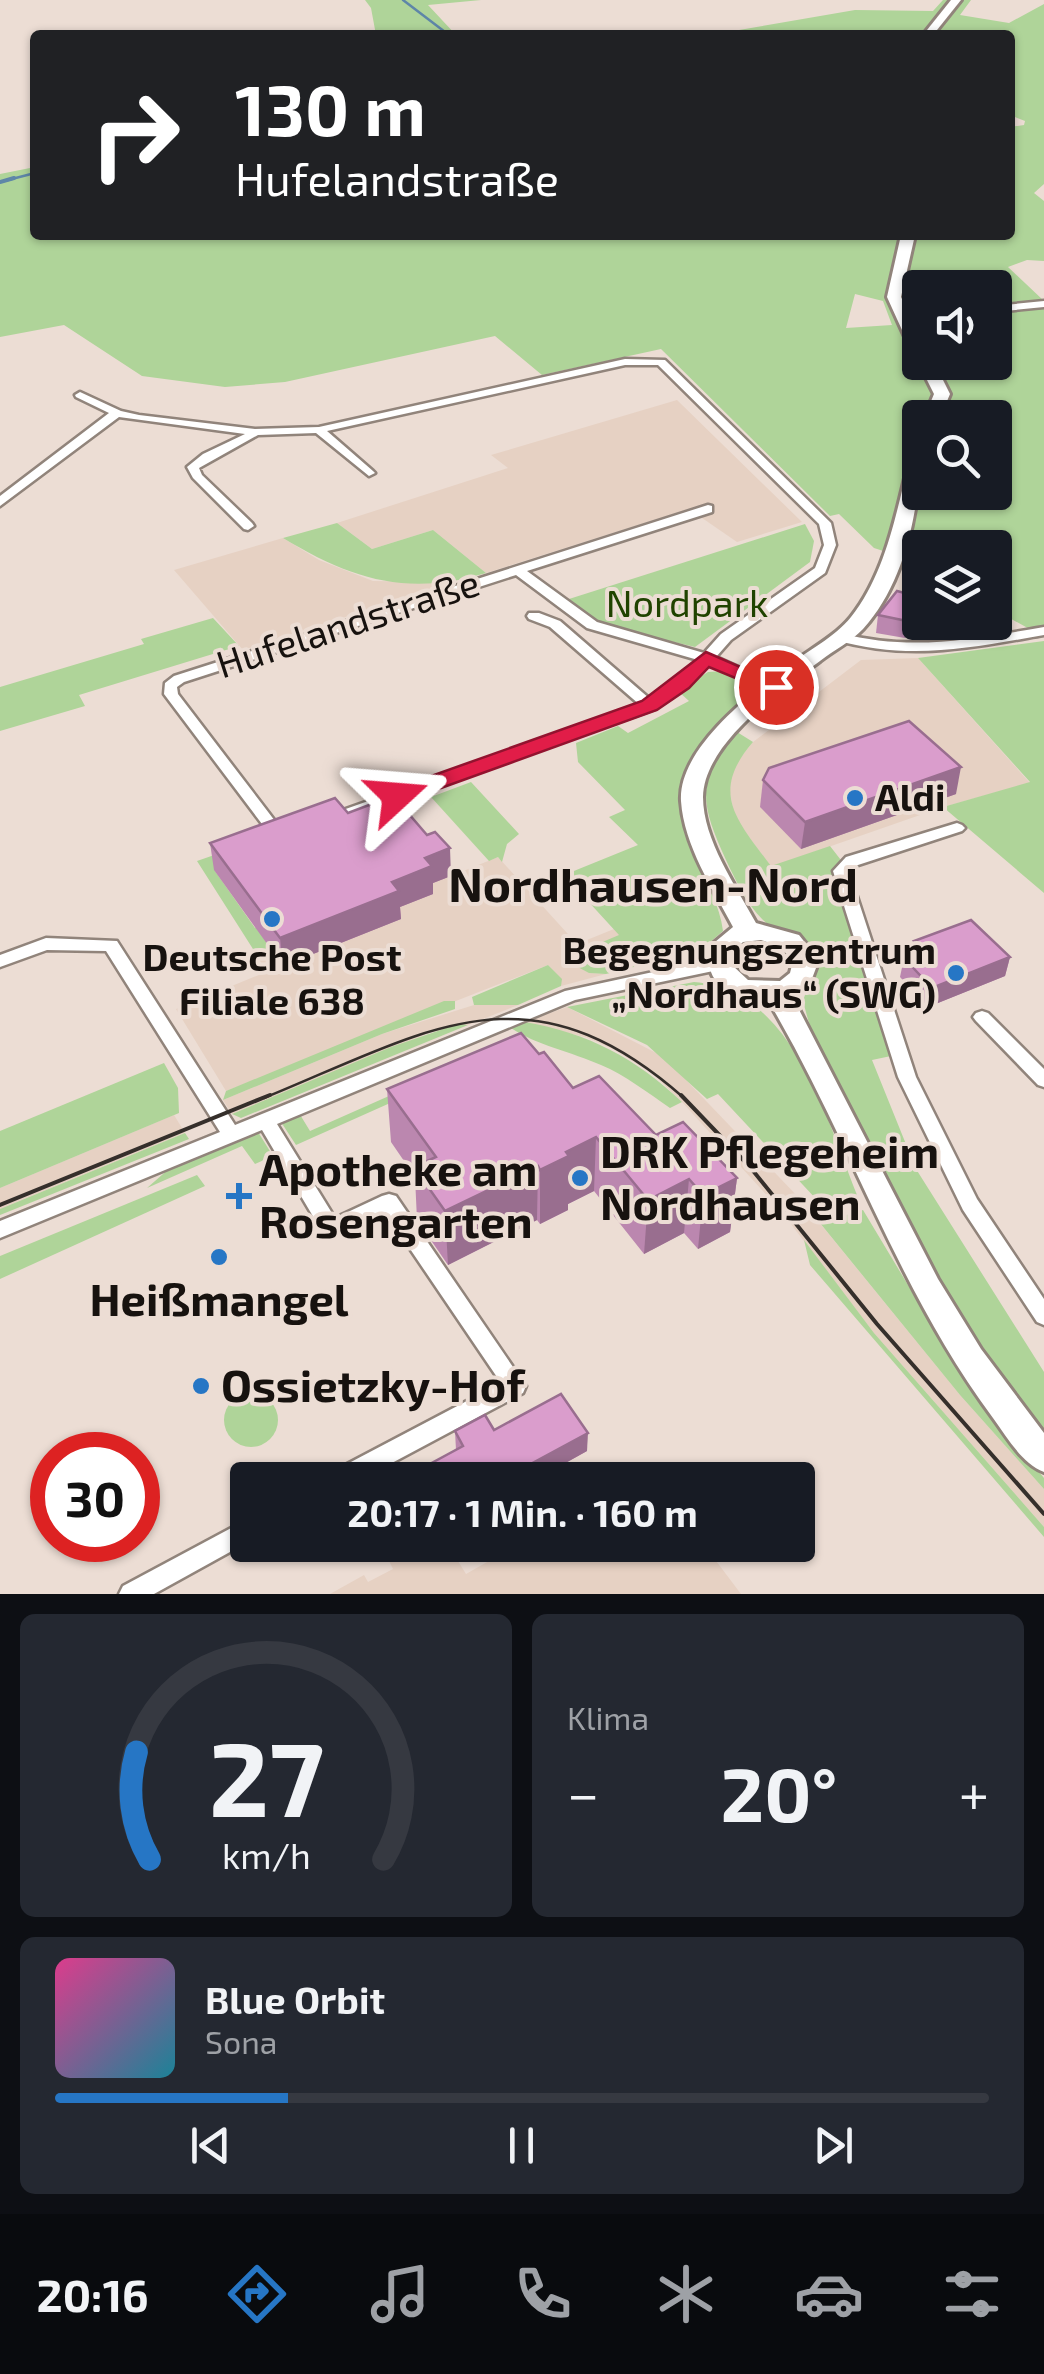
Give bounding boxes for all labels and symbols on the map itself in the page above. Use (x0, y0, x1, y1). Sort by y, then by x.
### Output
street label: Hufelandstraße (210, 558, 485, 686)
park label: Nordpark (606, 579, 768, 625)
pin (734, 645, 819, 730)
position arrow (345, 744, 449, 848)
place label: Aldi (875, 773, 945, 819)
marker: Aldi (844, 787, 866, 809)
district label: Nordhausen-Nord (448, 854, 858, 912)
marker: Deutsche Post Filiale 638 (261, 908, 283, 930)
place label: Begegnungszentrum „Nordhaus“ (SWG) (562, 926, 936, 1016)
place label: Deutsche Post Filiale 638 (142, 933, 402, 1023)
marker: Begegnungszentrum „Nordhaus“ (SWG) (945, 962, 967, 984)
place label: DRK Pflegeheim Nordhausen (600, 1123, 939, 1229)
place label: Apotheke am Rosengarten (259, 1141, 537, 1247)
marker: DRK Pflegeheim Nordhausen (569, 1167, 591, 1189)
marker: Apotheke am Rosengarten (228, 1185, 250, 1207)
marker: Heißmangel (208, 1246, 230, 1268)
place label: Heißmangel (89, 1271, 349, 1325)
place label: Ossietzky-Hof (221, 1357, 526, 1412)
marker: Ossietzky-Hof (190, 1375, 212, 1397)
speed limit sign: 30 (30, 1432, 160, 1562)

